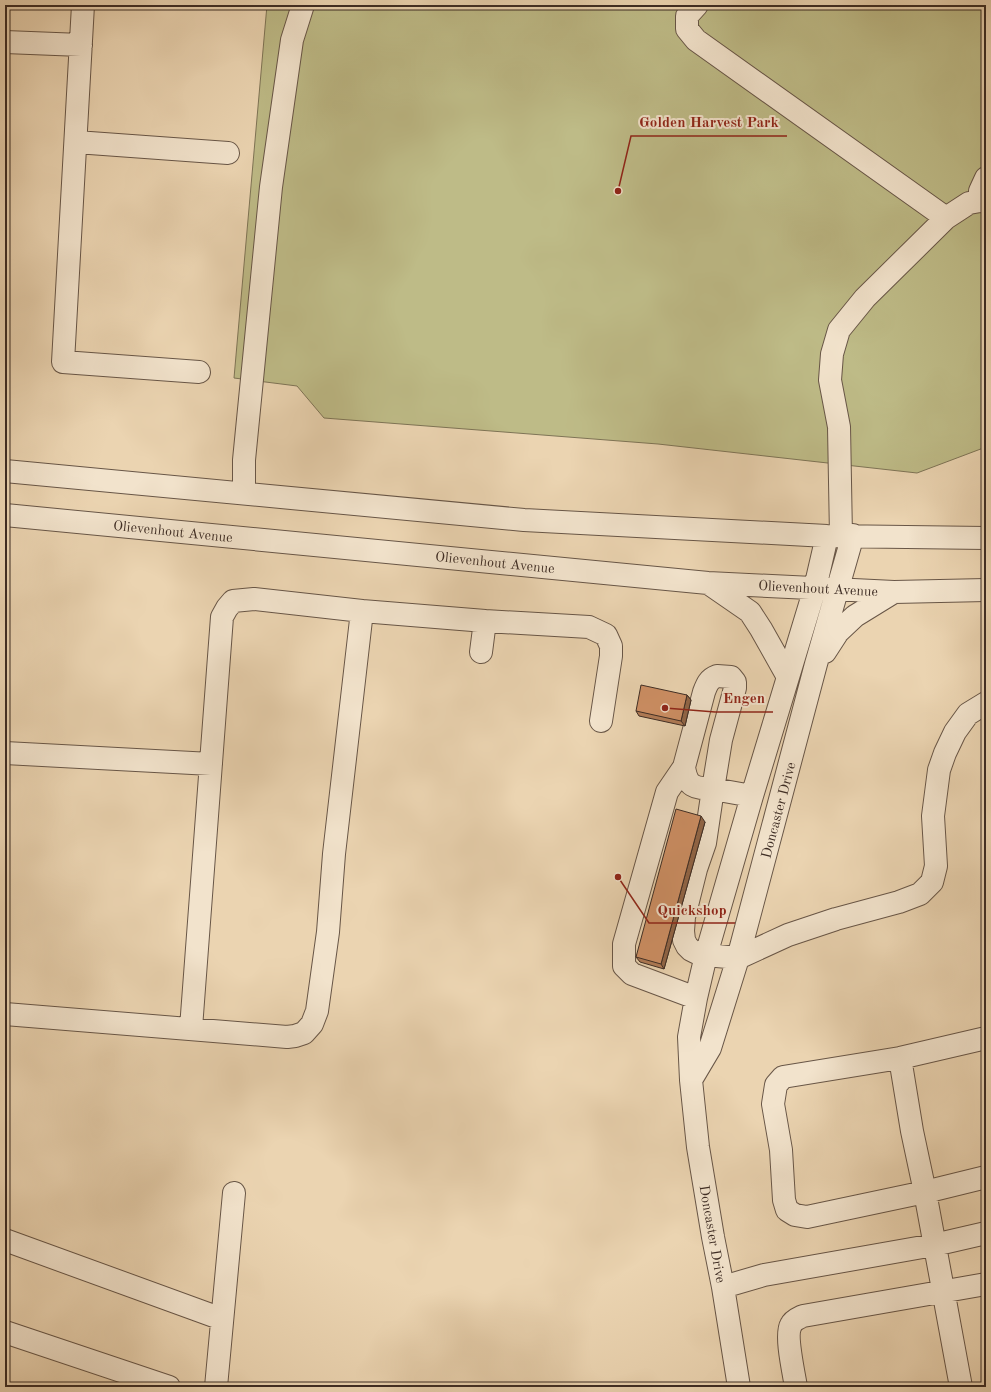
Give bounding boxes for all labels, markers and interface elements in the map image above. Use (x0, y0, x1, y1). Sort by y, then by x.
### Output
callout: Golden Harvest Park (631, 109, 787, 136)
text: Golden Harvest Park (639, 116, 780, 131)
street label: Olievenhout Avenue (113, 519, 233, 545)
street label: Olievenhout Avenue (435, 550, 555, 576)
street label: Olievenhout Avenue (758, 579, 878, 599)
callout: Engen (715, 685, 773, 712)
text: Engen (723, 692, 765, 707)
street label: Doncaster Drive (759, 761, 799, 860)
callout: Quickshop (649, 896, 735, 923)
text: Quickshop (657, 904, 727, 919)
street label: Doncaster Drive (697, 1184, 728, 1284)

